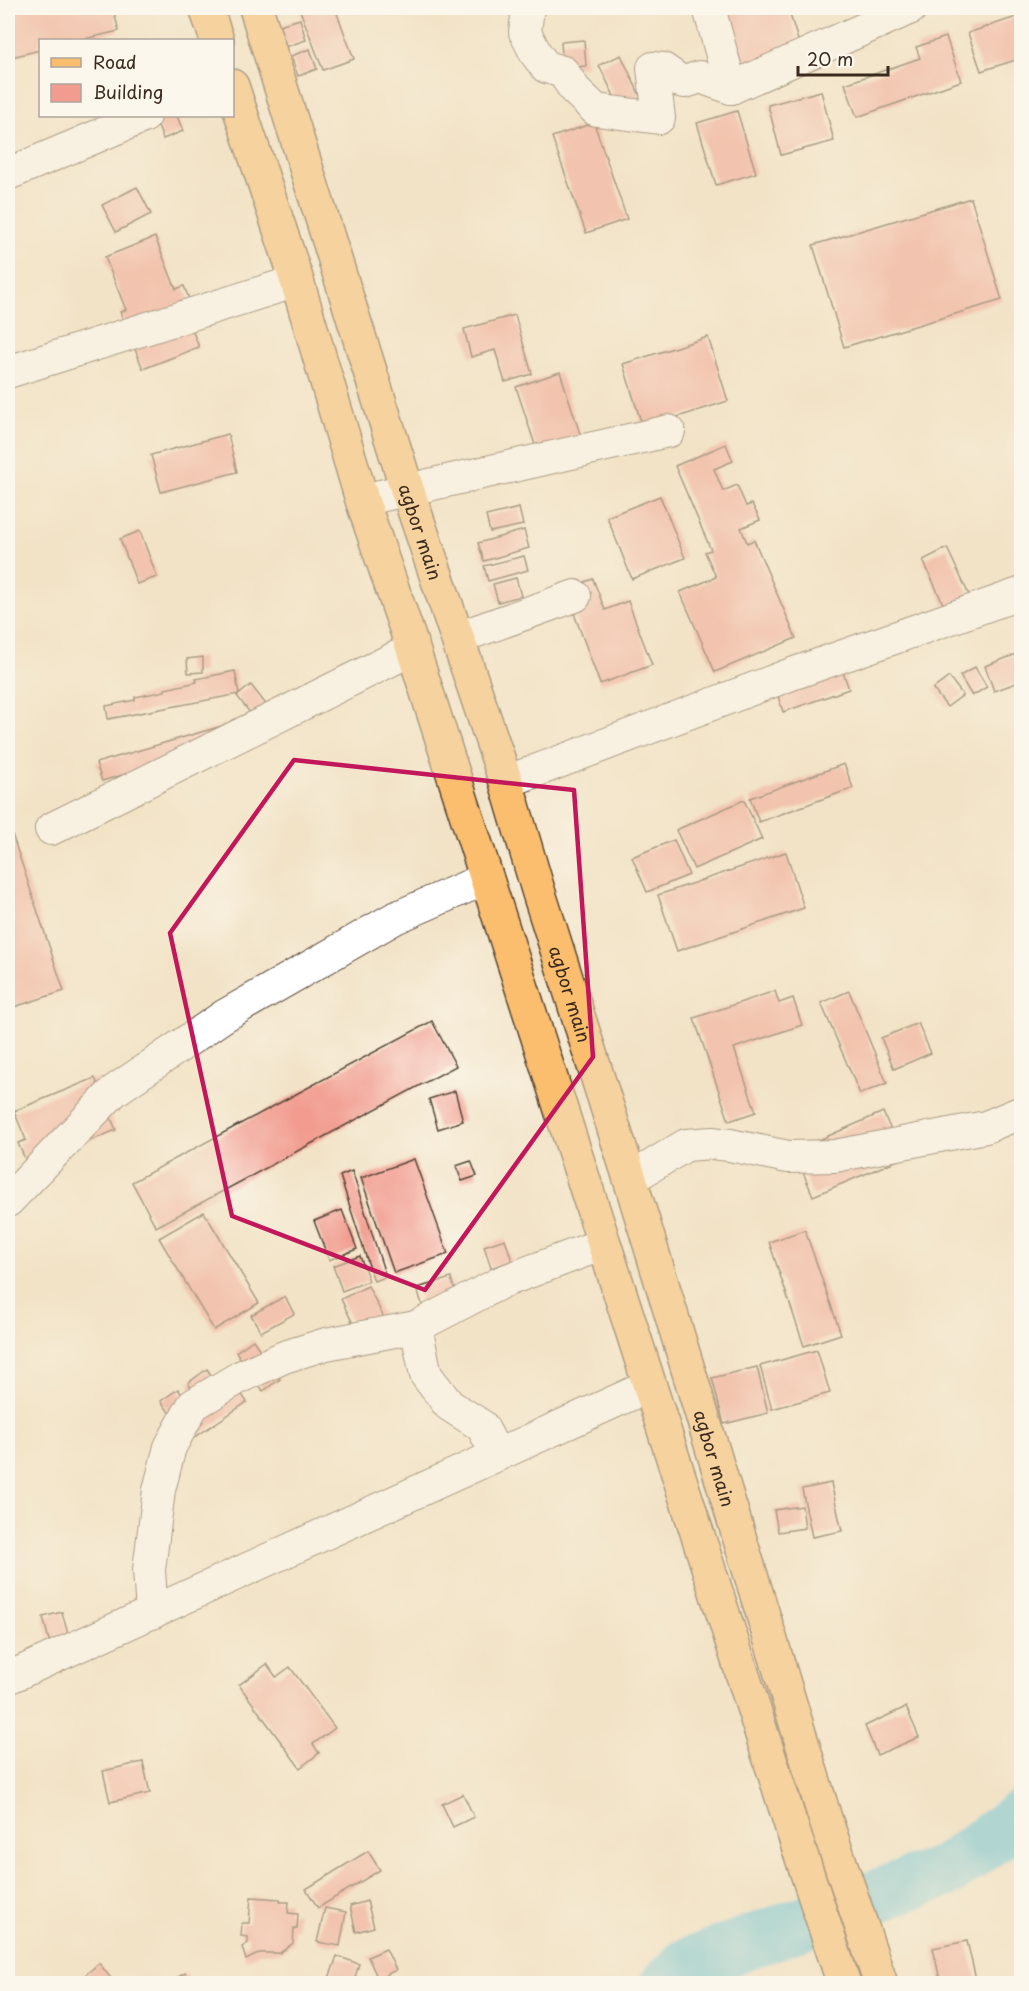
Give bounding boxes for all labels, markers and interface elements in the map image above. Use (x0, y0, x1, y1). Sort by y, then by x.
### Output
legend (39, 39, 234, 117)
scale bar (798, 39, 888, 77)
text: 20 m (807, 45, 853, 72)
text: Road (93, 48, 137, 75)
text: Building (93, 78, 163, 105)
street label: agbor main (393, 480, 450, 583)
street label: agbor main (543, 942, 599, 1046)
street label: agbor main (688, 1406, 743, 1510)

